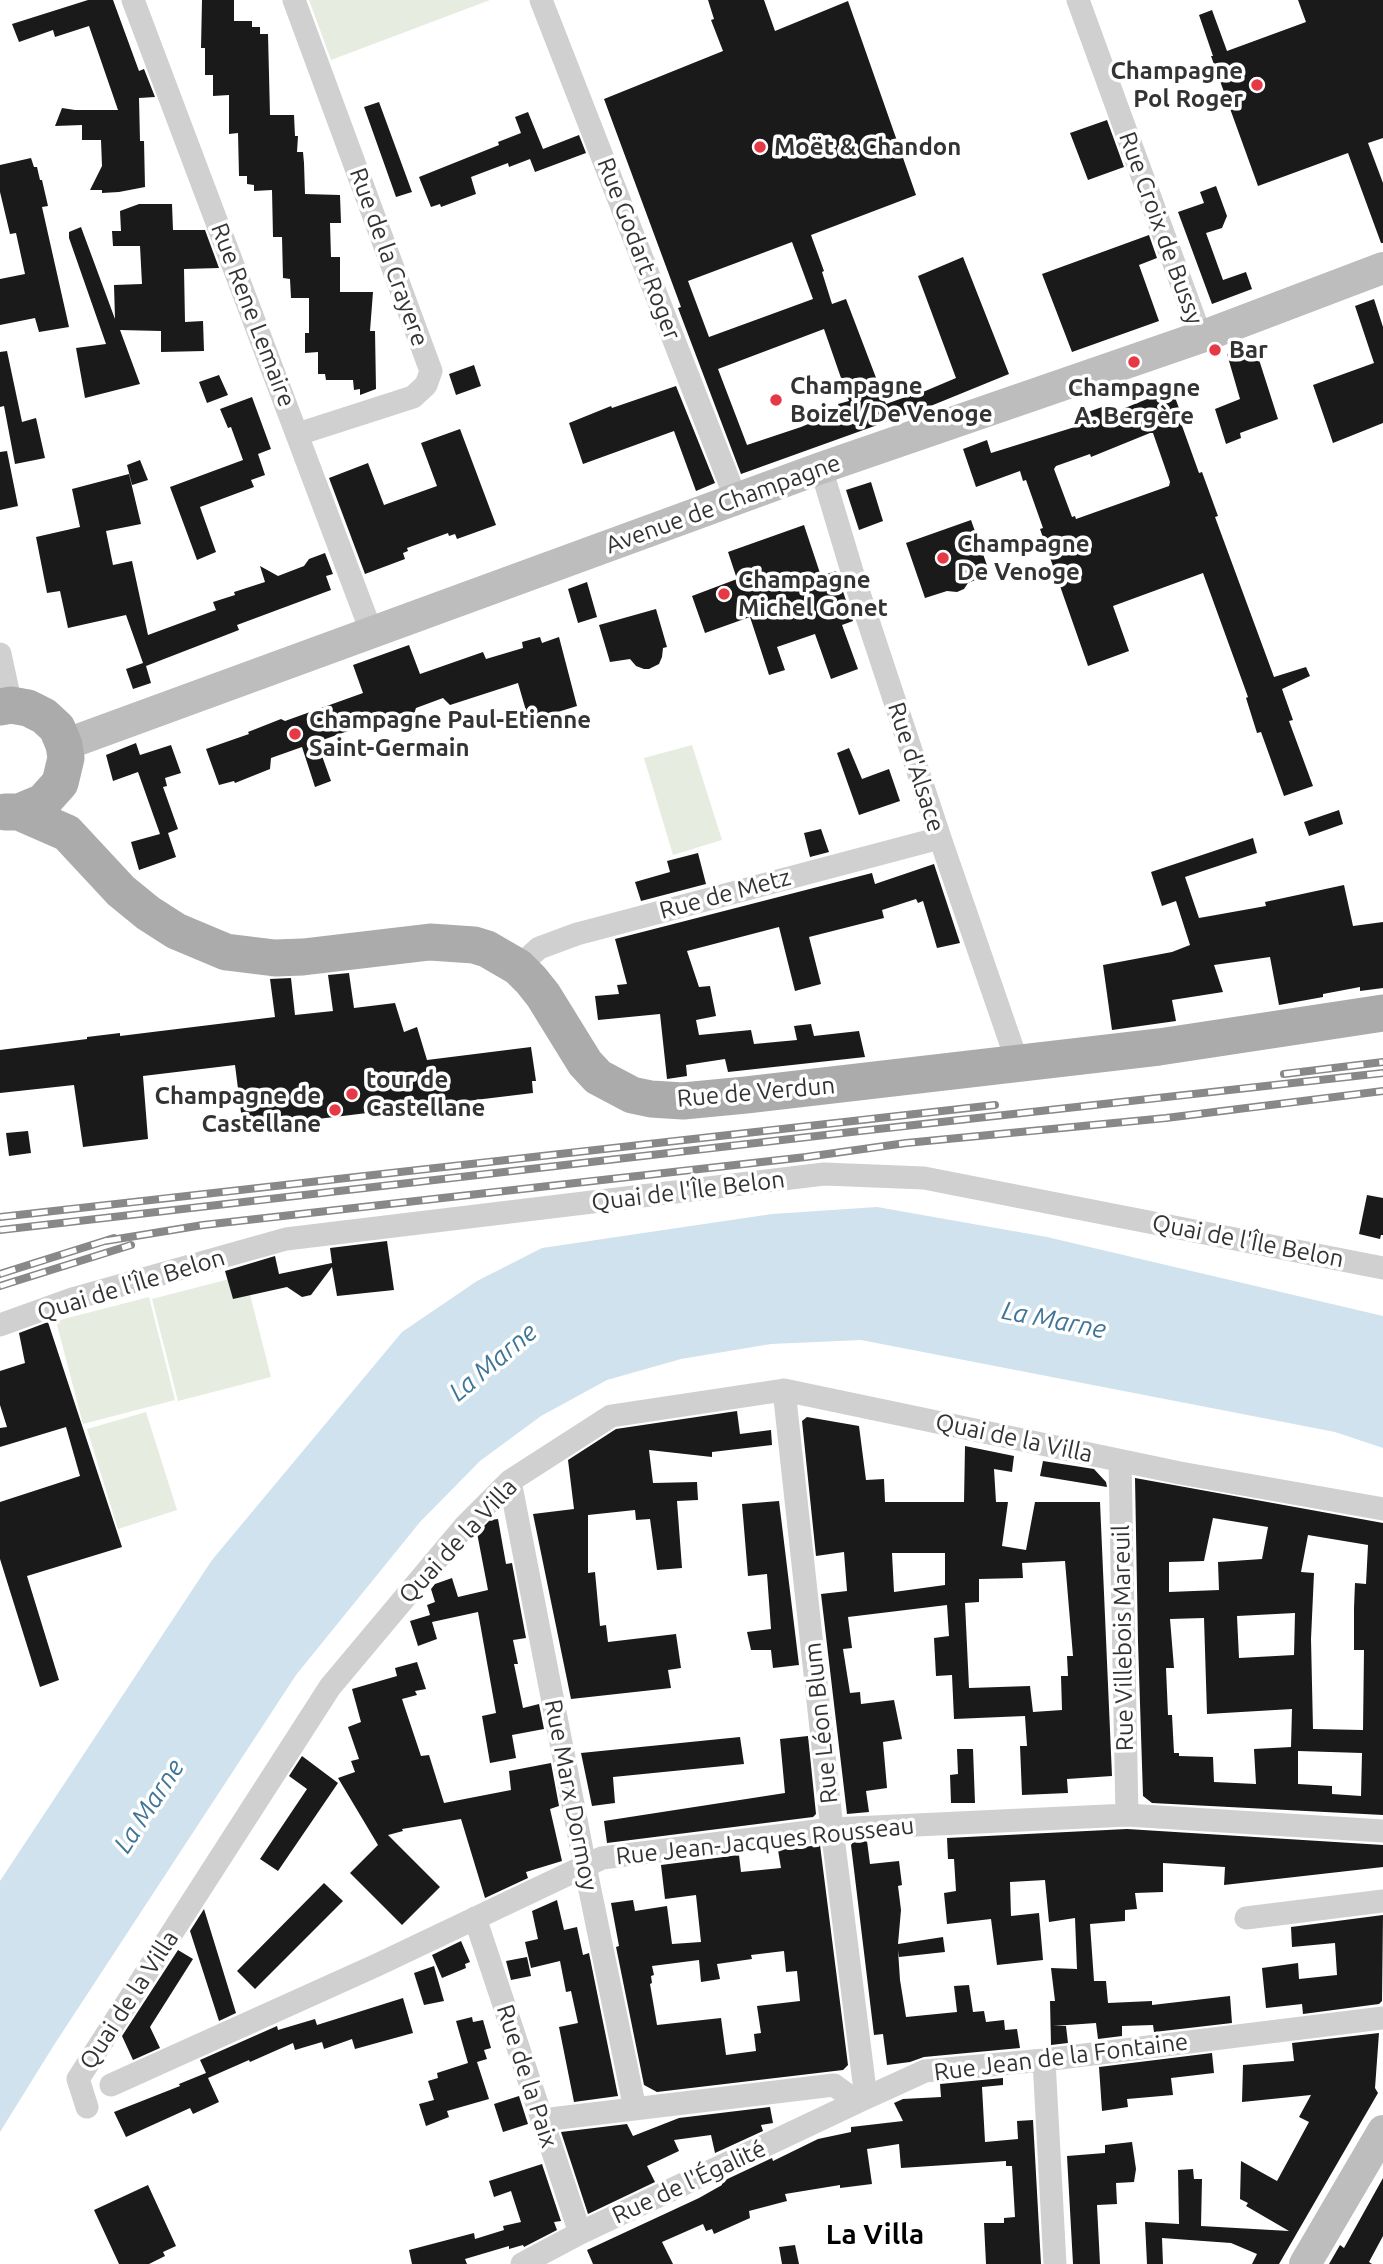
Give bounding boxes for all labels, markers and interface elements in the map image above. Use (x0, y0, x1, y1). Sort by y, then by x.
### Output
place label: Champagne Pol Roger (1110, 57, 1243, 113)
marker: Champagne Pol Roger (1249, 77, 1265, 93)
street label: Rue Croix de Bussy (1113, 128, 1209, 328)
place label: Moёt & Chandon (774, 133, 961, 161)
marker: Moёt & Chandon (752, 139, 768, 155)
street label: Rue Godart Roger (591, 154, 687, 344)
street label: Rue de la Crayere (343, 164, 435, 350)
street label: Rue Rene Lemaire (205, 219, 301, 411)
place label: Bar (1229, 336, 1268, 364)
marker: Bar (1207, 342, 1223, 358)
marker: Champagne A. Bergère (1126, 354, 1142, 370)
place label: Champagne Boizel/De Venoge (790, 372, 993, 428)
place label: Champagne A. Bergère (1068, 374, 1200, 430)
marker: Champagne Boizel/De Venoge (768, 392, 784, 408)
street label: Avenue de Champagne (602, 448, 844, 560)
place label: Champagne De Venoge (957, 530, 1090, 586)
marker: Champagne De Venoge (935, 550, 951, 566)
place label: Champagne Michel Gonet (738, 566, 888, 622)
marker: Champagne Michel Gonet (716, 586, 732, 602)
street label: Rue d'Alsace (882, 699, 950, 835)
place label: Champagne Paul-Etienne Saint-Germain (309, 706, 591, 762)
marker: Champagne Paul-Etienne Saint-Germain (287, 726, 303, 742)
street label: Rue de Metz (656, 863, 794, 925)
place label: tour de Castellane (366, 1066, 485, 1122)
street label: Rue de Verdun (676, 1071, 836, 1113)
place label: Champagne de Castellane (155, 1082, 321, 1138)
marker: tour de Castellane (344, 1086, 360, 1102)
marker: Champagne de Castellane (327, 1102, 343, 1118)
street label: Quai de l'Île Belon (590, 1165, 786, 1217)
street label: Quai de l'Île Belon (1150, 1208, 1346, 1274)
street label: Quai de l'Île Belon (34, 1243, 228, 1327)
water label: La Marne (999, 1295, 1109, 1345)
water label: La Marne (443, 1316, 543, 1408)
street label: Quai de la Villa (933, 1407, 1095, 1469)
street label: Quai de la Villa (393, 1473, 523, 1609)
street label: Rue Villebois Mareuil (1107, 1525, 1139, 1751)
street label: Rue Léon Blum (798, 1641, 844, 1805)
street label: Rue Marx Dormoy (538, 1697, 604, 1893)
water label: La Marne (107, 1753, 191, 1859)
street label: Rue Jean-Jacques Rousseau (614, 1811, 916, 1871)
street label: Quai de la Villa (73, 1925, 185, 2075)
street label: Rue de la Paix (490, 2001, 564, 2151)
street label: Rue Jean de la Fontaine (932, 2027, 1190, 2087)
street label: Rue de l'Égalité (608, 2134, 770, 2230)
district label: La Villa (826, 2218, 924, 2252)

